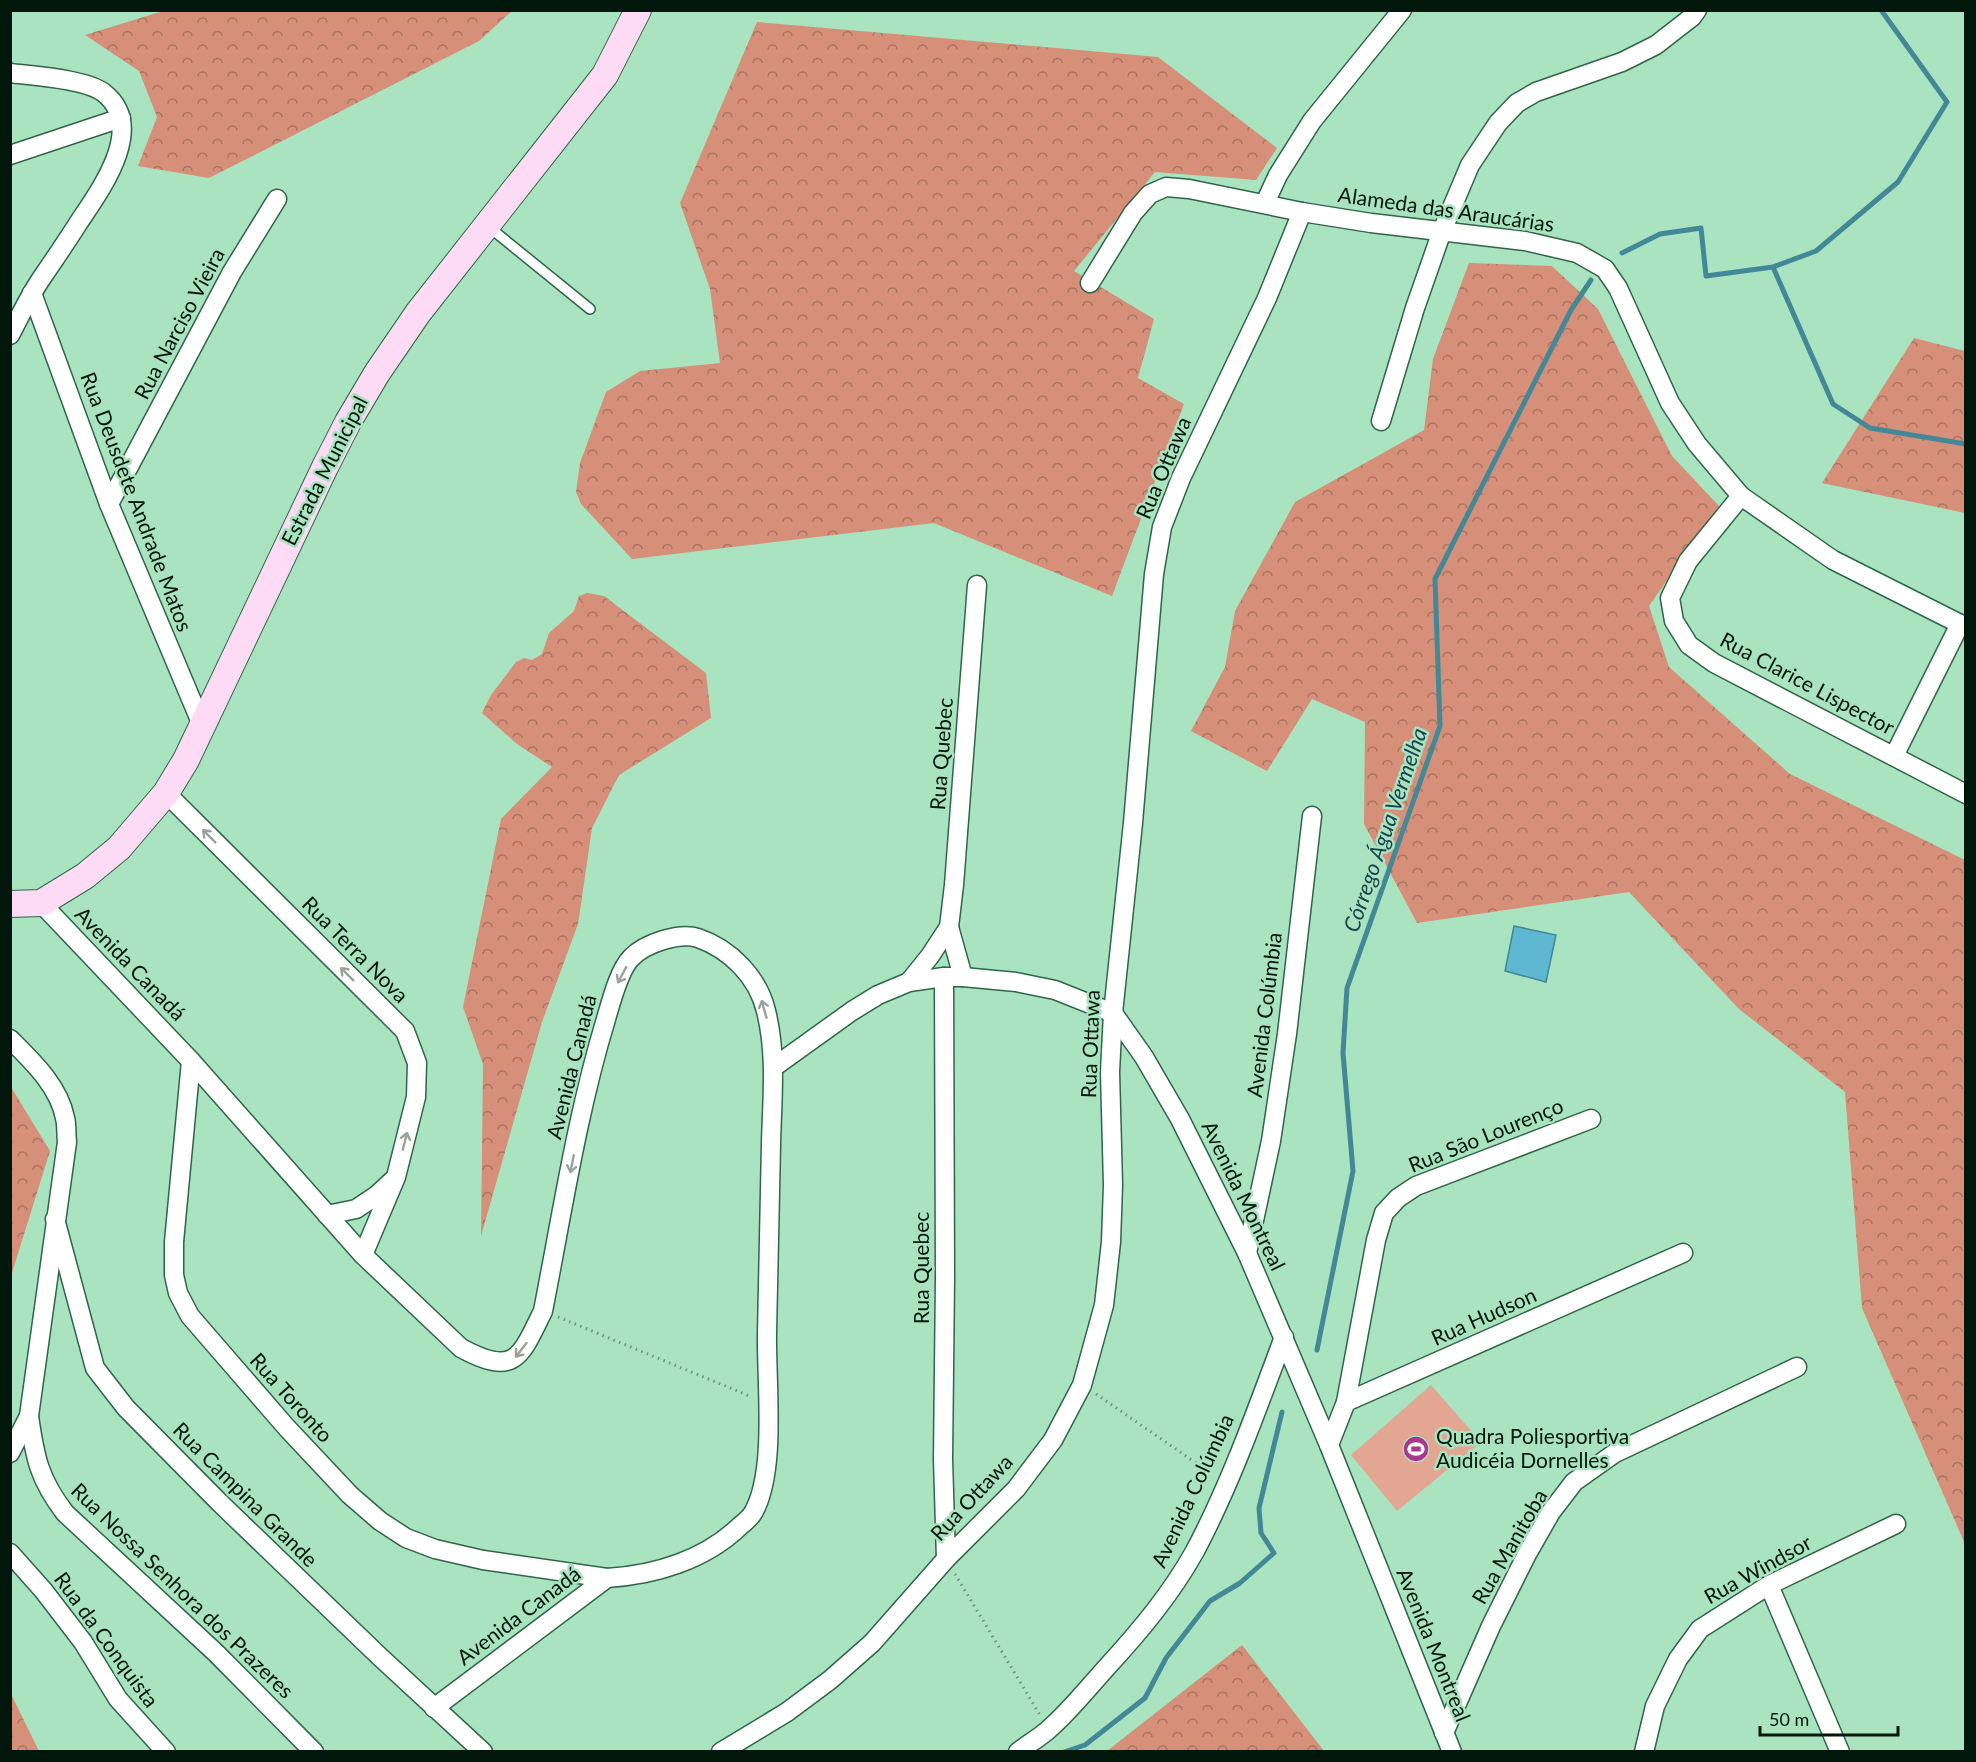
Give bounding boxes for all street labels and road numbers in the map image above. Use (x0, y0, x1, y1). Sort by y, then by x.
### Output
street label: Alameda das Araucárias (1337, 181, 1556, 236)
street label: Rua Narciso Vieira (128, 243, 229, 403)
street label: Rua Deusdete Andrade Matos (76, 368, 198, 635)
street label: Estrada Municipal (275, 392, 372, 549)
street label: Rua Ottawa (1130, 413, 1195, 522)
street label: Rua Clarice Lispector (1716, 626, 1899, 739)
street label: Rua Quebec (924, 697, 957, 811)
street label: Rua Terra Nova (298, 891, 414, 1007)
street label: Avenida Canadá (71, 901, 192, 1025)
street label: Avenida Colúmbia (1241, 931, 1286, 1099)
street label: Rua Ottawa (1075, 989, 1104, 1099)
street label: Avenida Canadá (540, 992, 601, 1142)
street label: Rua São Lourenço (1404, 1092, 1567, 1177)
street label: Avenida Montreal (1197, 1117, 1291, 1274)
street label: Rua Quebec (908, 1212, 933, 1324)
street label: Rua Hudson (1427, 1281, 1540, 1350)
street label: Rua Toronto (246, 1347, 339, 1447)
street label: Avenida Colúmbia (1145, 1410, 1238, 1571)
street label: Rua Campina Grande (169, 1417, 323, 1571)
street label: Rua Ottawa (925, 1449, 1017, 1545)
street label: Rua Nossa Senhora dos Prazeres (67, 1477, 299, 1703)
street label: Rua Manitoba (1466, 1484, 1552, 1608)
street label: Rua Windsor (1699, 1529, 1816, 1608)
street label: Avenida Canadá (451, 1560, 585, 1669)
street label: Avenida Montreal (1392, 1564, 1477, 1725)
street label: Rua da Conquista (50, 1567, 165, 1712)

